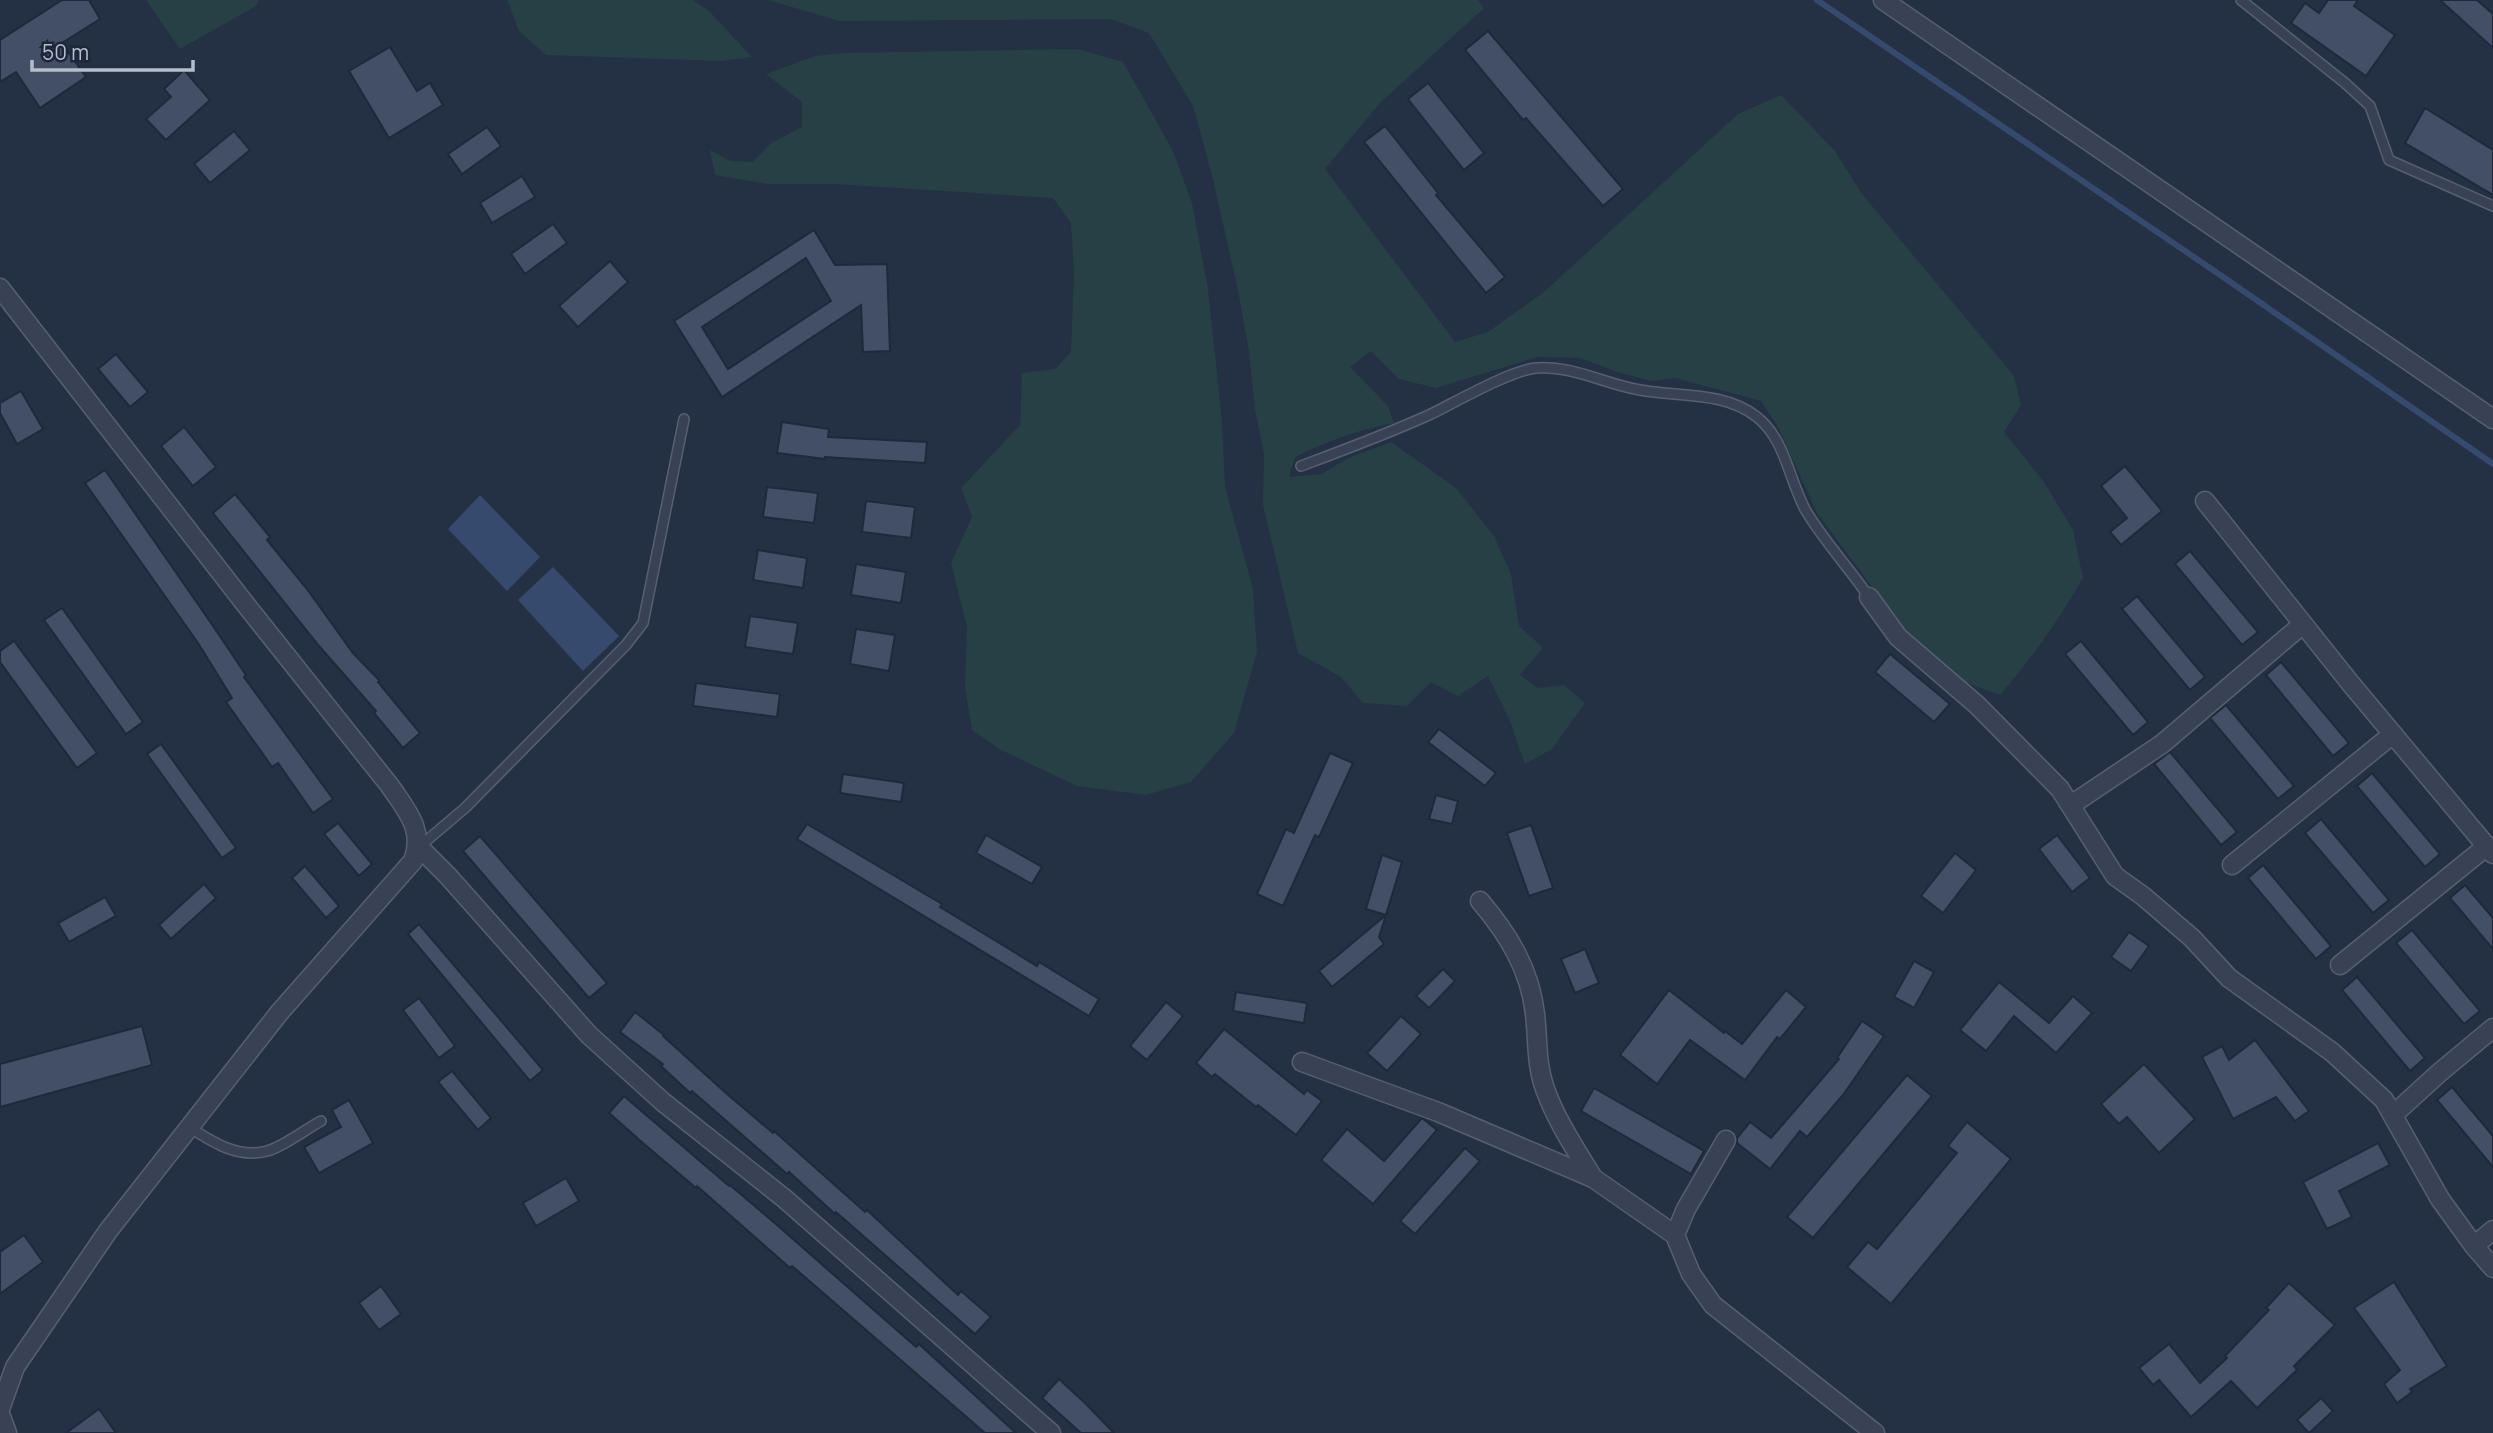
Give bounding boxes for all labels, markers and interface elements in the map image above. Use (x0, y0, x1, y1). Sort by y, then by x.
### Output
scale bar (32, 28, 192, 72)
text: 50 m (42, 38, 89, 66)

